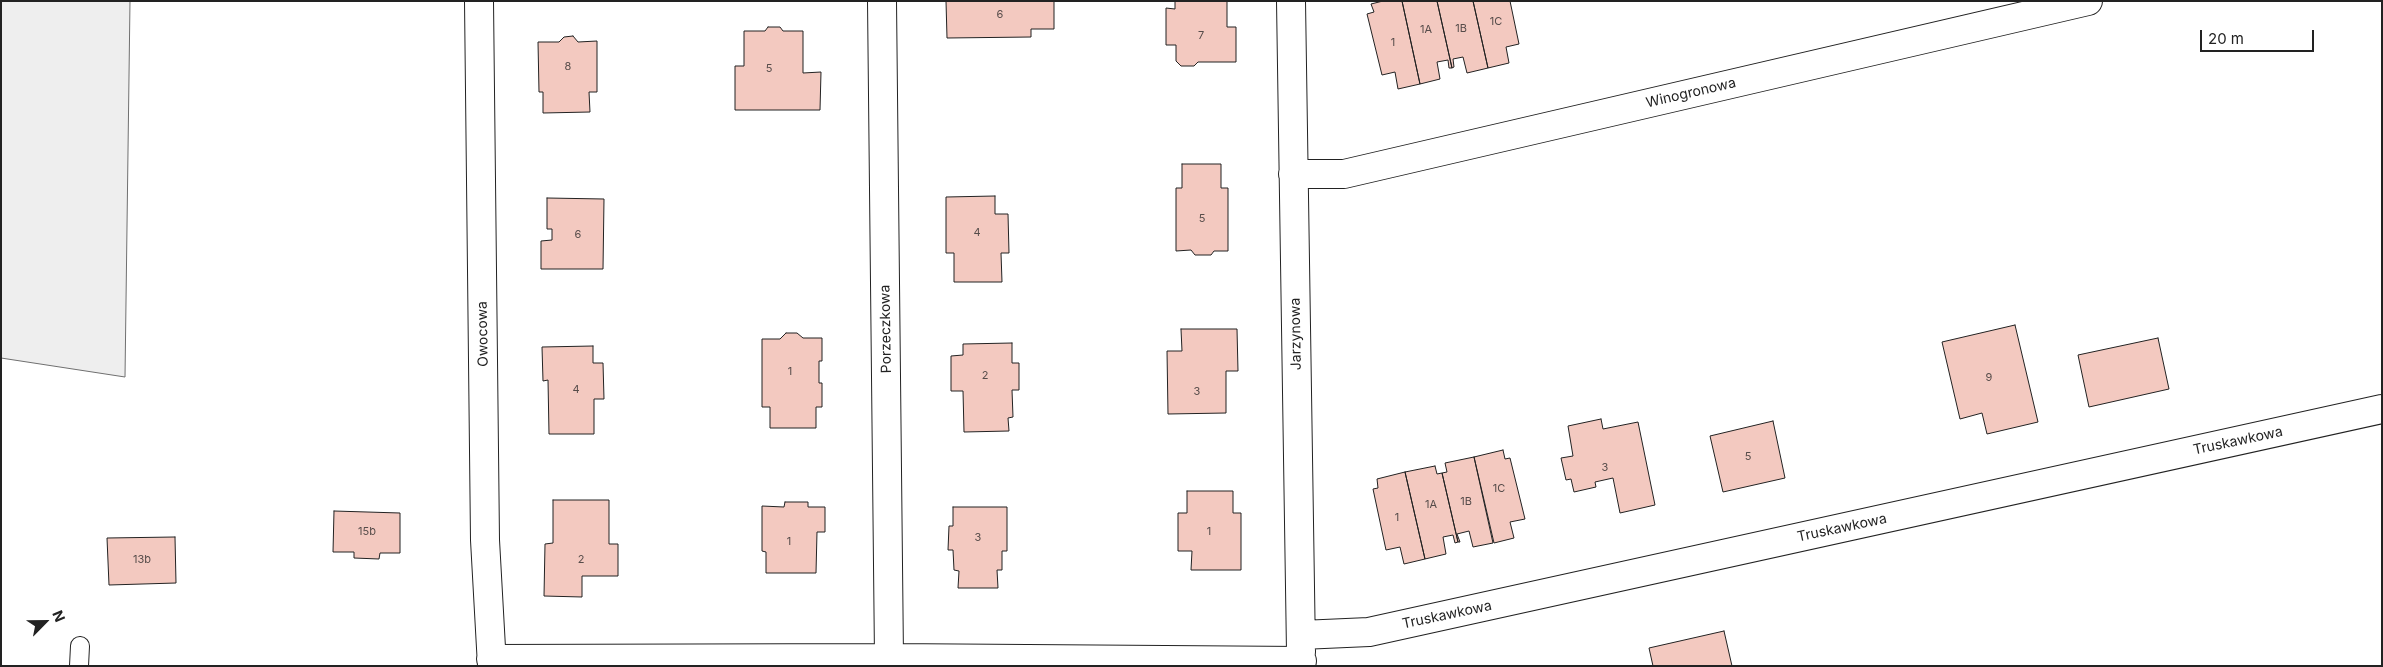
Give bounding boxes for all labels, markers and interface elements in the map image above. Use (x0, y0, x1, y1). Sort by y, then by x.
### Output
house number: 6 (997, 8, 1003, 22)
house number: 1C (1490, 15, 1502, 29)
scale bar (2203, 20, 2317, 52)
house number: 1B (1455, 22, 1467, 36)
house number: 1A (1420, 23, 1432, 37)
house number: 7 (1198, 29, 1204, 43)
text: 20 m (2208, 29, 2244, 48)
house number: 1 (1391, 36, 1395, 50)
house number: 8 (565, 60, 571, 74)
house number: 5 (766, 62, 772, 76)
street label: Winogronowa (1644, 75, 1738, 111)
house number: 5 (1199, 212, 1205, 226)
house number: 4 (973, 226, 981, 240)
house number: 6 (575, 228, 581, 242)
street label: Porzeczkowa (877, 285, 895, 373)
street label: Jarzynowa (1287, 298, 1305, 370)
street label: Owocowa (474, 301, 492, 367)
house number: 1 (788, 365, 792, 379)
house number: 2 (982, 369, 988, 383)
house number: 9 (1986, 371, 1992, 385)
house number: 4 (572, 383, 580, 397)
house number: 3 (1194, 385, 1200, 399)
street label: Truskawkowa (2192, 423, 2284, 459)
house number: 5 (1745, 450, 1751, 464)
house number: 3 (1602, 461, 1608, 475)
house number: 1C (1493, 482, 1505, 496)
house number: 1B (1460, 495, 1472, 509)
house number: 1A (1425, 498, 1437, 512)
street label: Truskawkowa (1796, 510, 1888, 546)
house number: 1 (1395, 511, 1399, 525)
house number: 15b (358, 525, 376, 539)
house number: 1 (1207, 525, 1211, 539)
house number: 3 (975, 531, 981, 545)
house number: 1 (787, 535, 791, 549)
house number: 13b (133, 553, 151, 567)
house number: 2 (578, 553, 584, 567)
north arrow (20, 597, 70, 647)
street label: Truskawkowa (1401, 597, 1493, 633)
text: N (49, 608, 69, 624)

